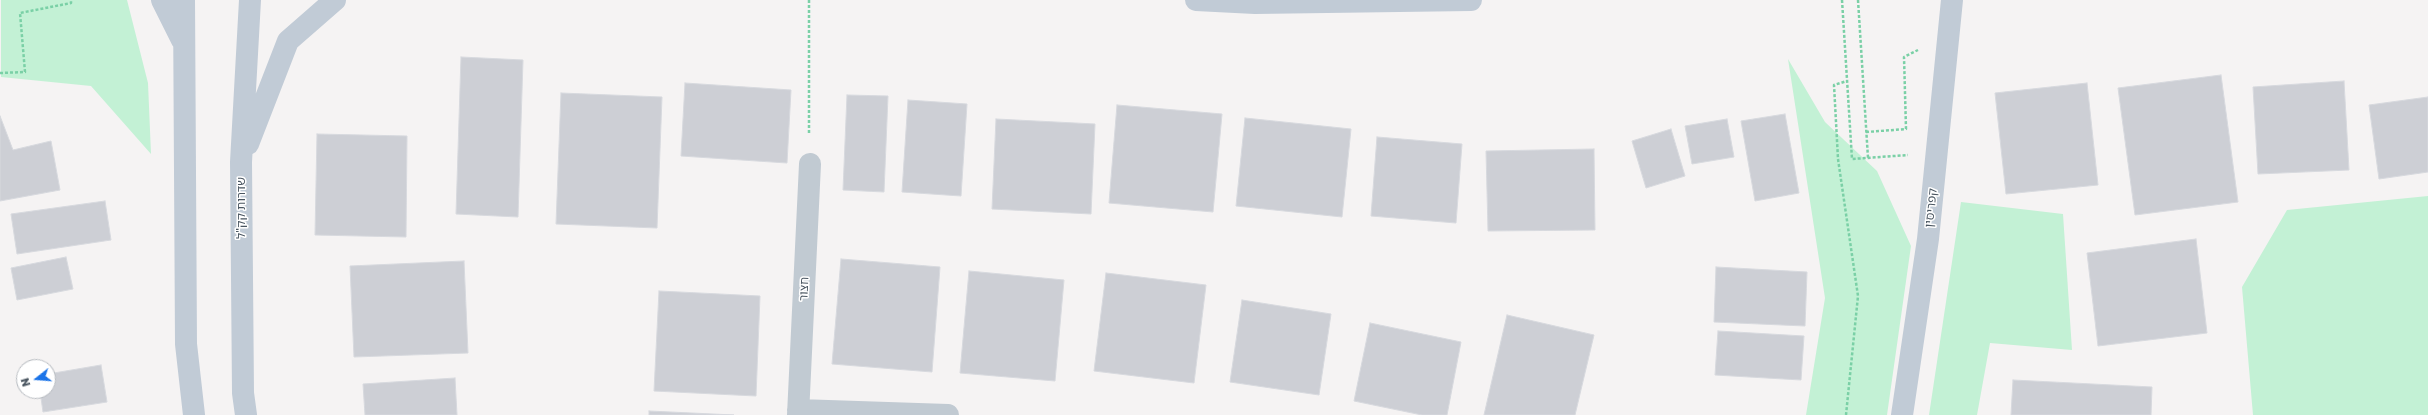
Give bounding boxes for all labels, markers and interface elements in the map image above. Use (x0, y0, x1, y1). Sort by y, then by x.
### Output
street label: שדרות קק"ל (234, 177, 248, 239)
street label: קפריסין (1922, 188, 1940, 228)
street label: חצור (796, 276, 812, 302)
north arrow (16, 359, 56, 399)
text: N (18, 376, 32, 388)

